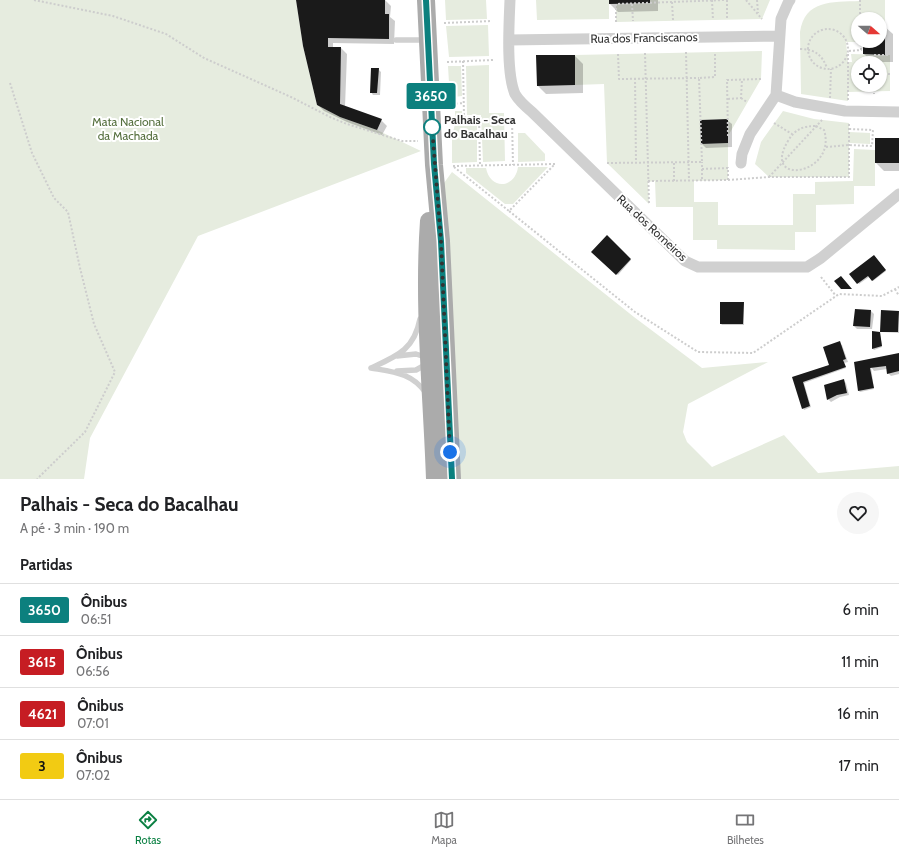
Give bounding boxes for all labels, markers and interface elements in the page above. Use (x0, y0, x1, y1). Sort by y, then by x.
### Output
north arrow (851, 12, 887, 48)
map controls (851, 12, 887, 92)
street label: Rua dos Franciscanos (590, 29, 698, 46)
button: locate (851, 56, 887, 92)
line badge: 3650 (403, 83, 459, 109)
text: 3650 (415, 87, 447, 105)
place label: Palhais - Seca do Bacalhau (444, 112, 516, 141)
park label: Mata Nacional da Machada (92, 114, 164, 143)
marker: Palhais - Seca do Bacalhau (423, 118, 441, 136)
street label: Rua dos Romeiros (614, 191, 691, 264)
your location (440, 442, 460, 462)
button: heart (837, 492, 879, 534)
text: Palhais - Seca do Bacalhau (20, 493, 239, 516)
text: A pé · 3 min · 190 m (20, 520, 129, 536)
text: Partidas (20, 556, 72, 574)
text: Ônibus (81, 593, 127, 611)
text: 3650 (28, 601, 61, 619)
text: 6 min (842, 601, 879, 619)
text: 06:51 (81, 611, 111, 627)
text: Ônibus (76, 645, 122, 663)
text: 3615 (28, 653, 56, 671)
text: 11 min (841, 653, 879, 671)
text: 06:56 (76, 663, 110, 679)
text: Ônibus (77, 697, 124, 715)
text: 4621 (28, 705, 57, 723)
text: 16 min (837, 705, 879, 723)
text: 07:01 (77, 715, 109, 731)
text: Ônibus (76, 749, 122, 767)
text: 3 (38, 757, 46, 775)
text: 17 min (838, 757, 879, 775)
text: 07:02 (76, 767, 110, 783)
tab: Rotas (135, 809, 161, 847)
tab: Mapa (431, 809, 457, 847)
tab: Bilhetes (727, 809, 764, 847)

